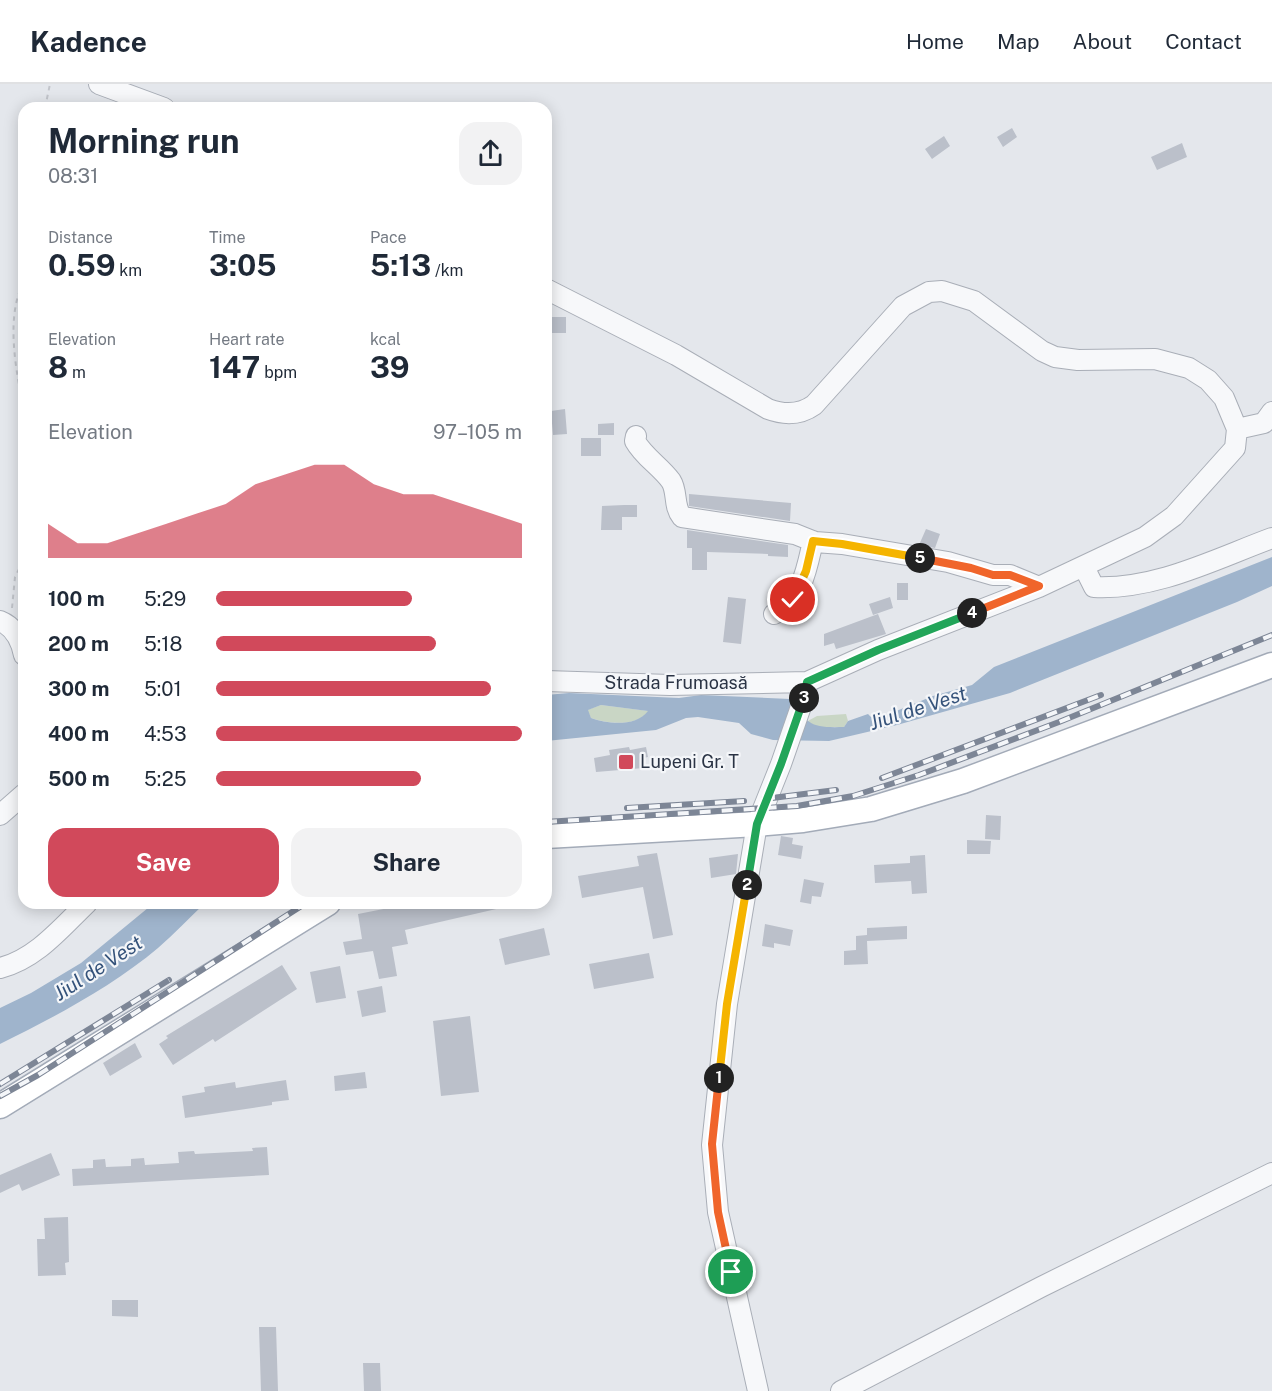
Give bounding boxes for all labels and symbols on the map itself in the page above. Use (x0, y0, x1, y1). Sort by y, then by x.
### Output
pin: 5 (905, 543, 935, 573)
pin (767, 574, 818, 625)
pin: 4 (957, 598, 987, 628)
street label: Strada Frumoasă (604, 672, 748, 693)
water label: Jiul de Vest (866, 681, 970, 735)
pin: 3 (789, 683, 819, 713)
place label: Lupeni Gr. T (640, 751, 739, 772)
marker: Lupeni Gr. T (617, 753, 635, 771)
pin: 2 (732, 870, 762, 900)
water label: Jiul de Vest (49, 930, 147, 1005)
pin: 1 (704, 1063, 734, 1093)
pin (705, 1246, 756, 1297)

